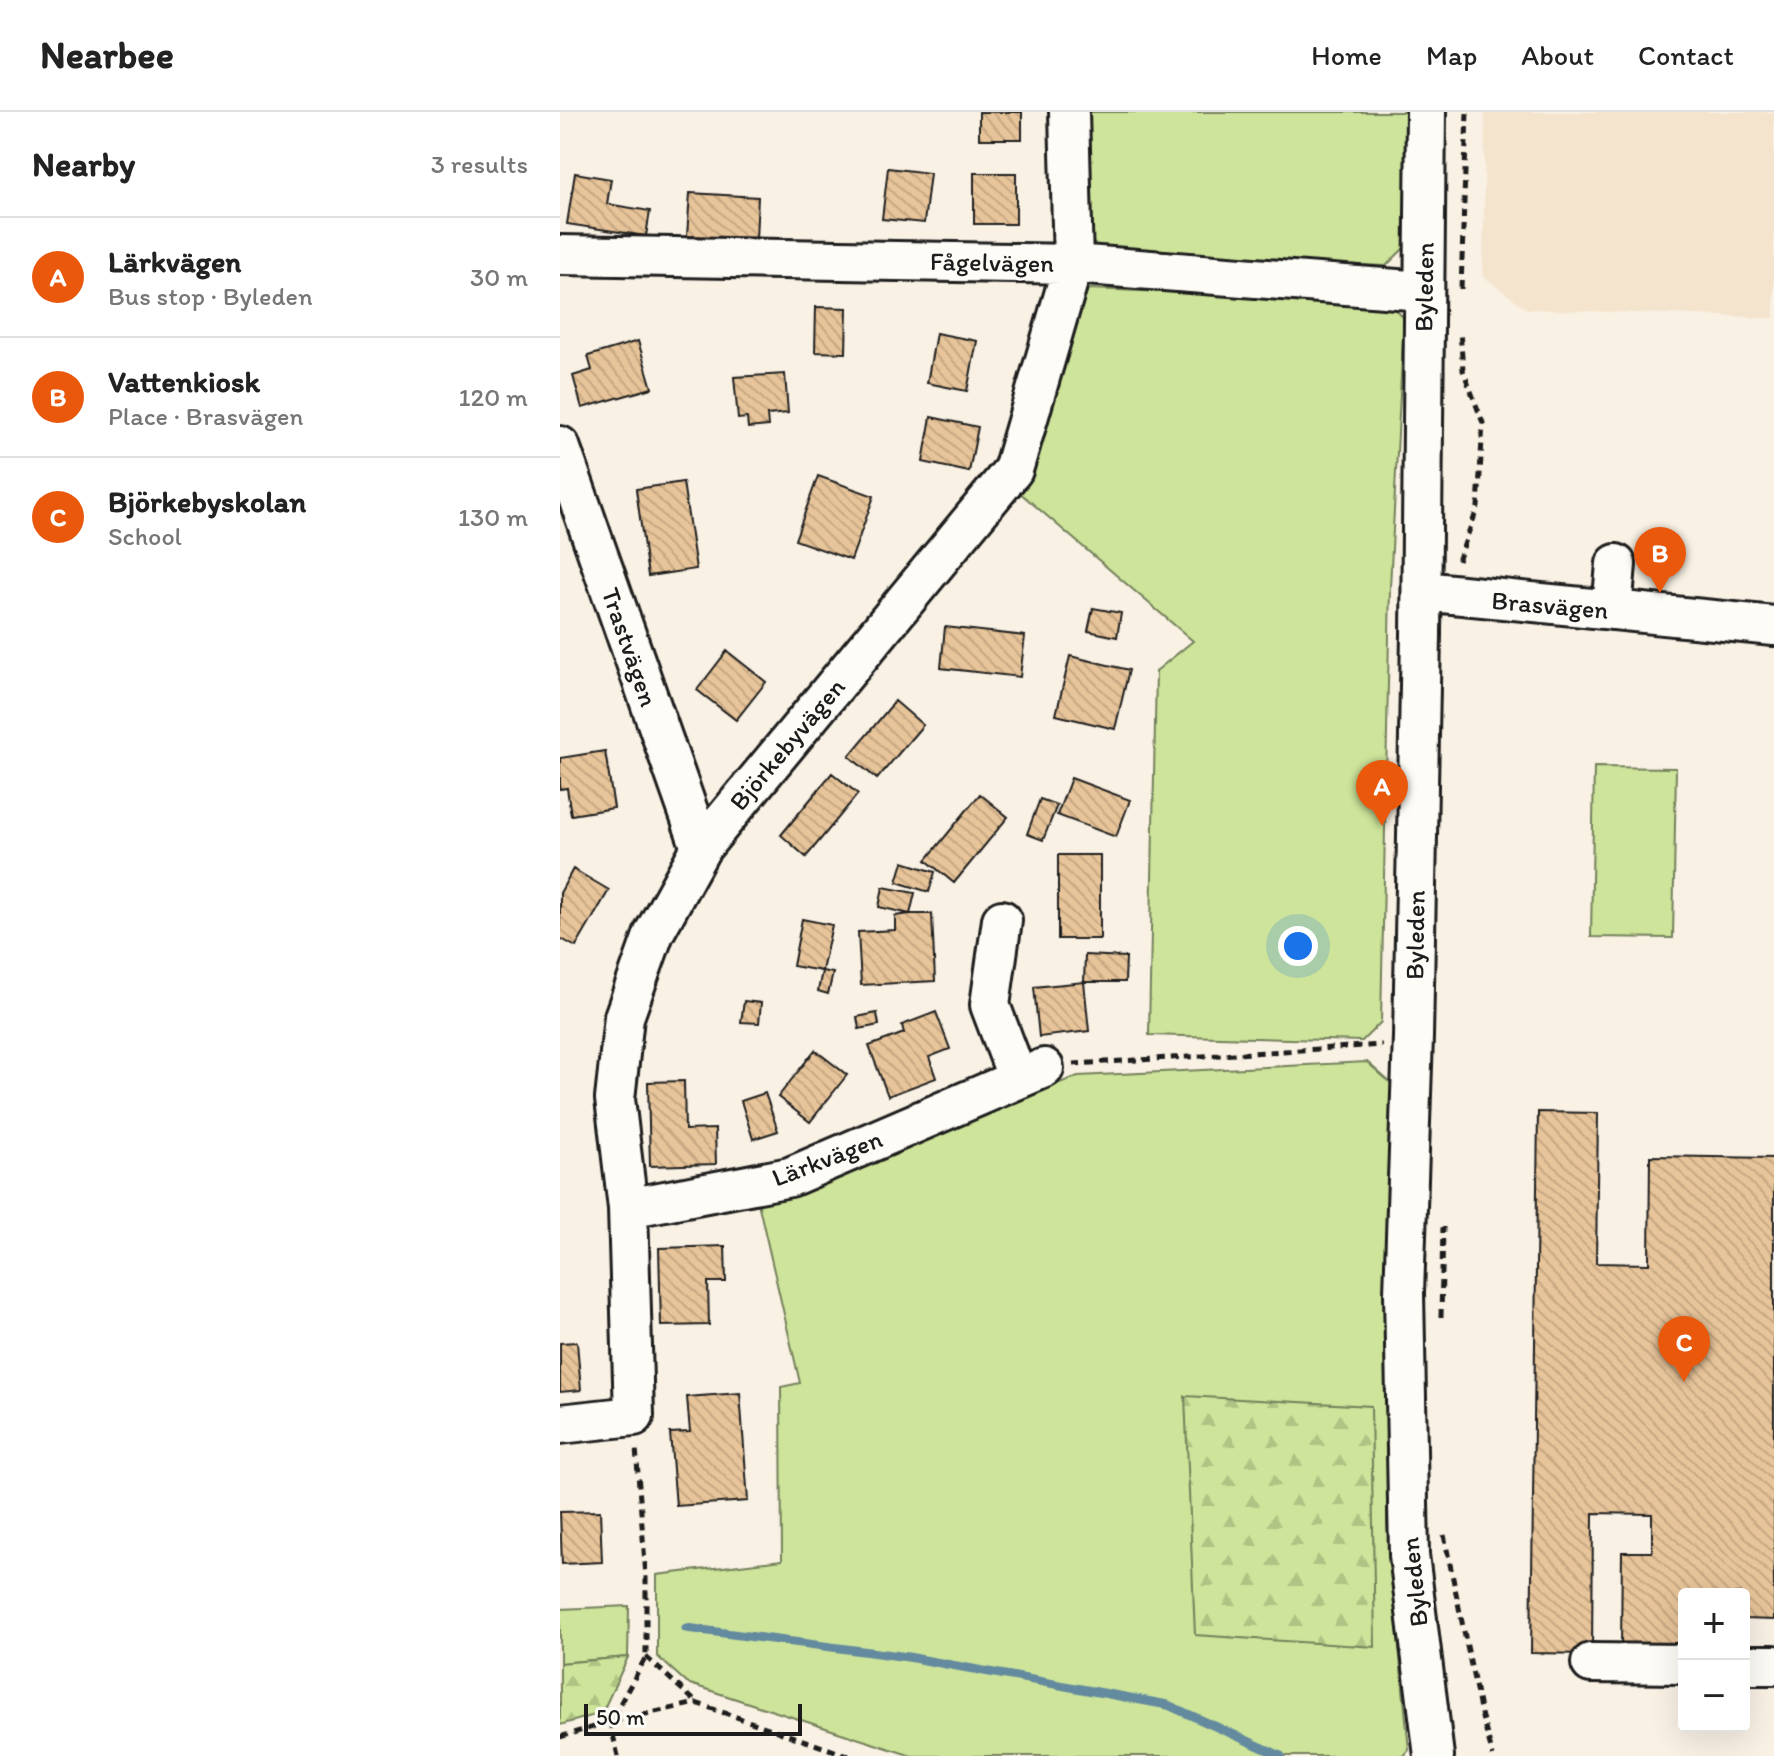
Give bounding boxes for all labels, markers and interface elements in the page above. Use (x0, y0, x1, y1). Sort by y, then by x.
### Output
text: Nearbee (40, 32, 174, 78)
text: Home (1311, 38, 1382, 72)
text: Map (1426, 38, 1477, 72)
text: About (1521, 38, 1594, 72)
text: Contact (1638, 38, 1734, 72)
text: Nearby (32, 144, 135, 185)
text: 3 results (431, 148, 528, 180)
street label: Byleden (1407, 242, 1441, 332)
text: Lärkvägen (108, 243, 241, 280)
street label: Fågelvägen (930, 245, 1055, 279)
text: A (50, 261, 66, 293)
text: 30 m (470, 261, 528, 293)
text: Bus stop · Byleden (108, 280, 313, 312)
text: Vattenkiosk (108, 363, 260, 400)
text: B (50, 381, 66, 413)
text: 120 m (459, 381, 528, 413)
text: Place · Brasvägen (108, 400, 303, 432)
text: Björkebyskolan (108, 483, 306, 520)
text: C (50, 501, 66, 533)
text: 130 m (458, 501, 528, 533)
text: School (108, 520, 182, 552)
pin: B (1634, 527, 1686, 593)
street label: Trastvägen (595, 583, 665, 711)
street label: Brasvägen (1490, 584, 1610, 626)
street label: Björkebyvägen (722, 671, 852, 817)
pin: A (1356, 760, 1408, 826)
street label: Byleden (1398, 890, 1432, 980)
your location (1278, 926, 1318, 966)
street label: Lärkvägen (767, 1122, 887, 1194)
pin: C (1658, 1316, 1710, 1382)
street label: Byleden (1393, 1535, 1435, 1628)
map controls (1678, 1588, 1750, 1732)
button: + (1678, 1588, 1750, 1660)
button: − (1678, 1660, 1750, 1732)
scale bar (584, 1700, 802, 1736)
text: 50 m (596, 1704, 645, 1731)

